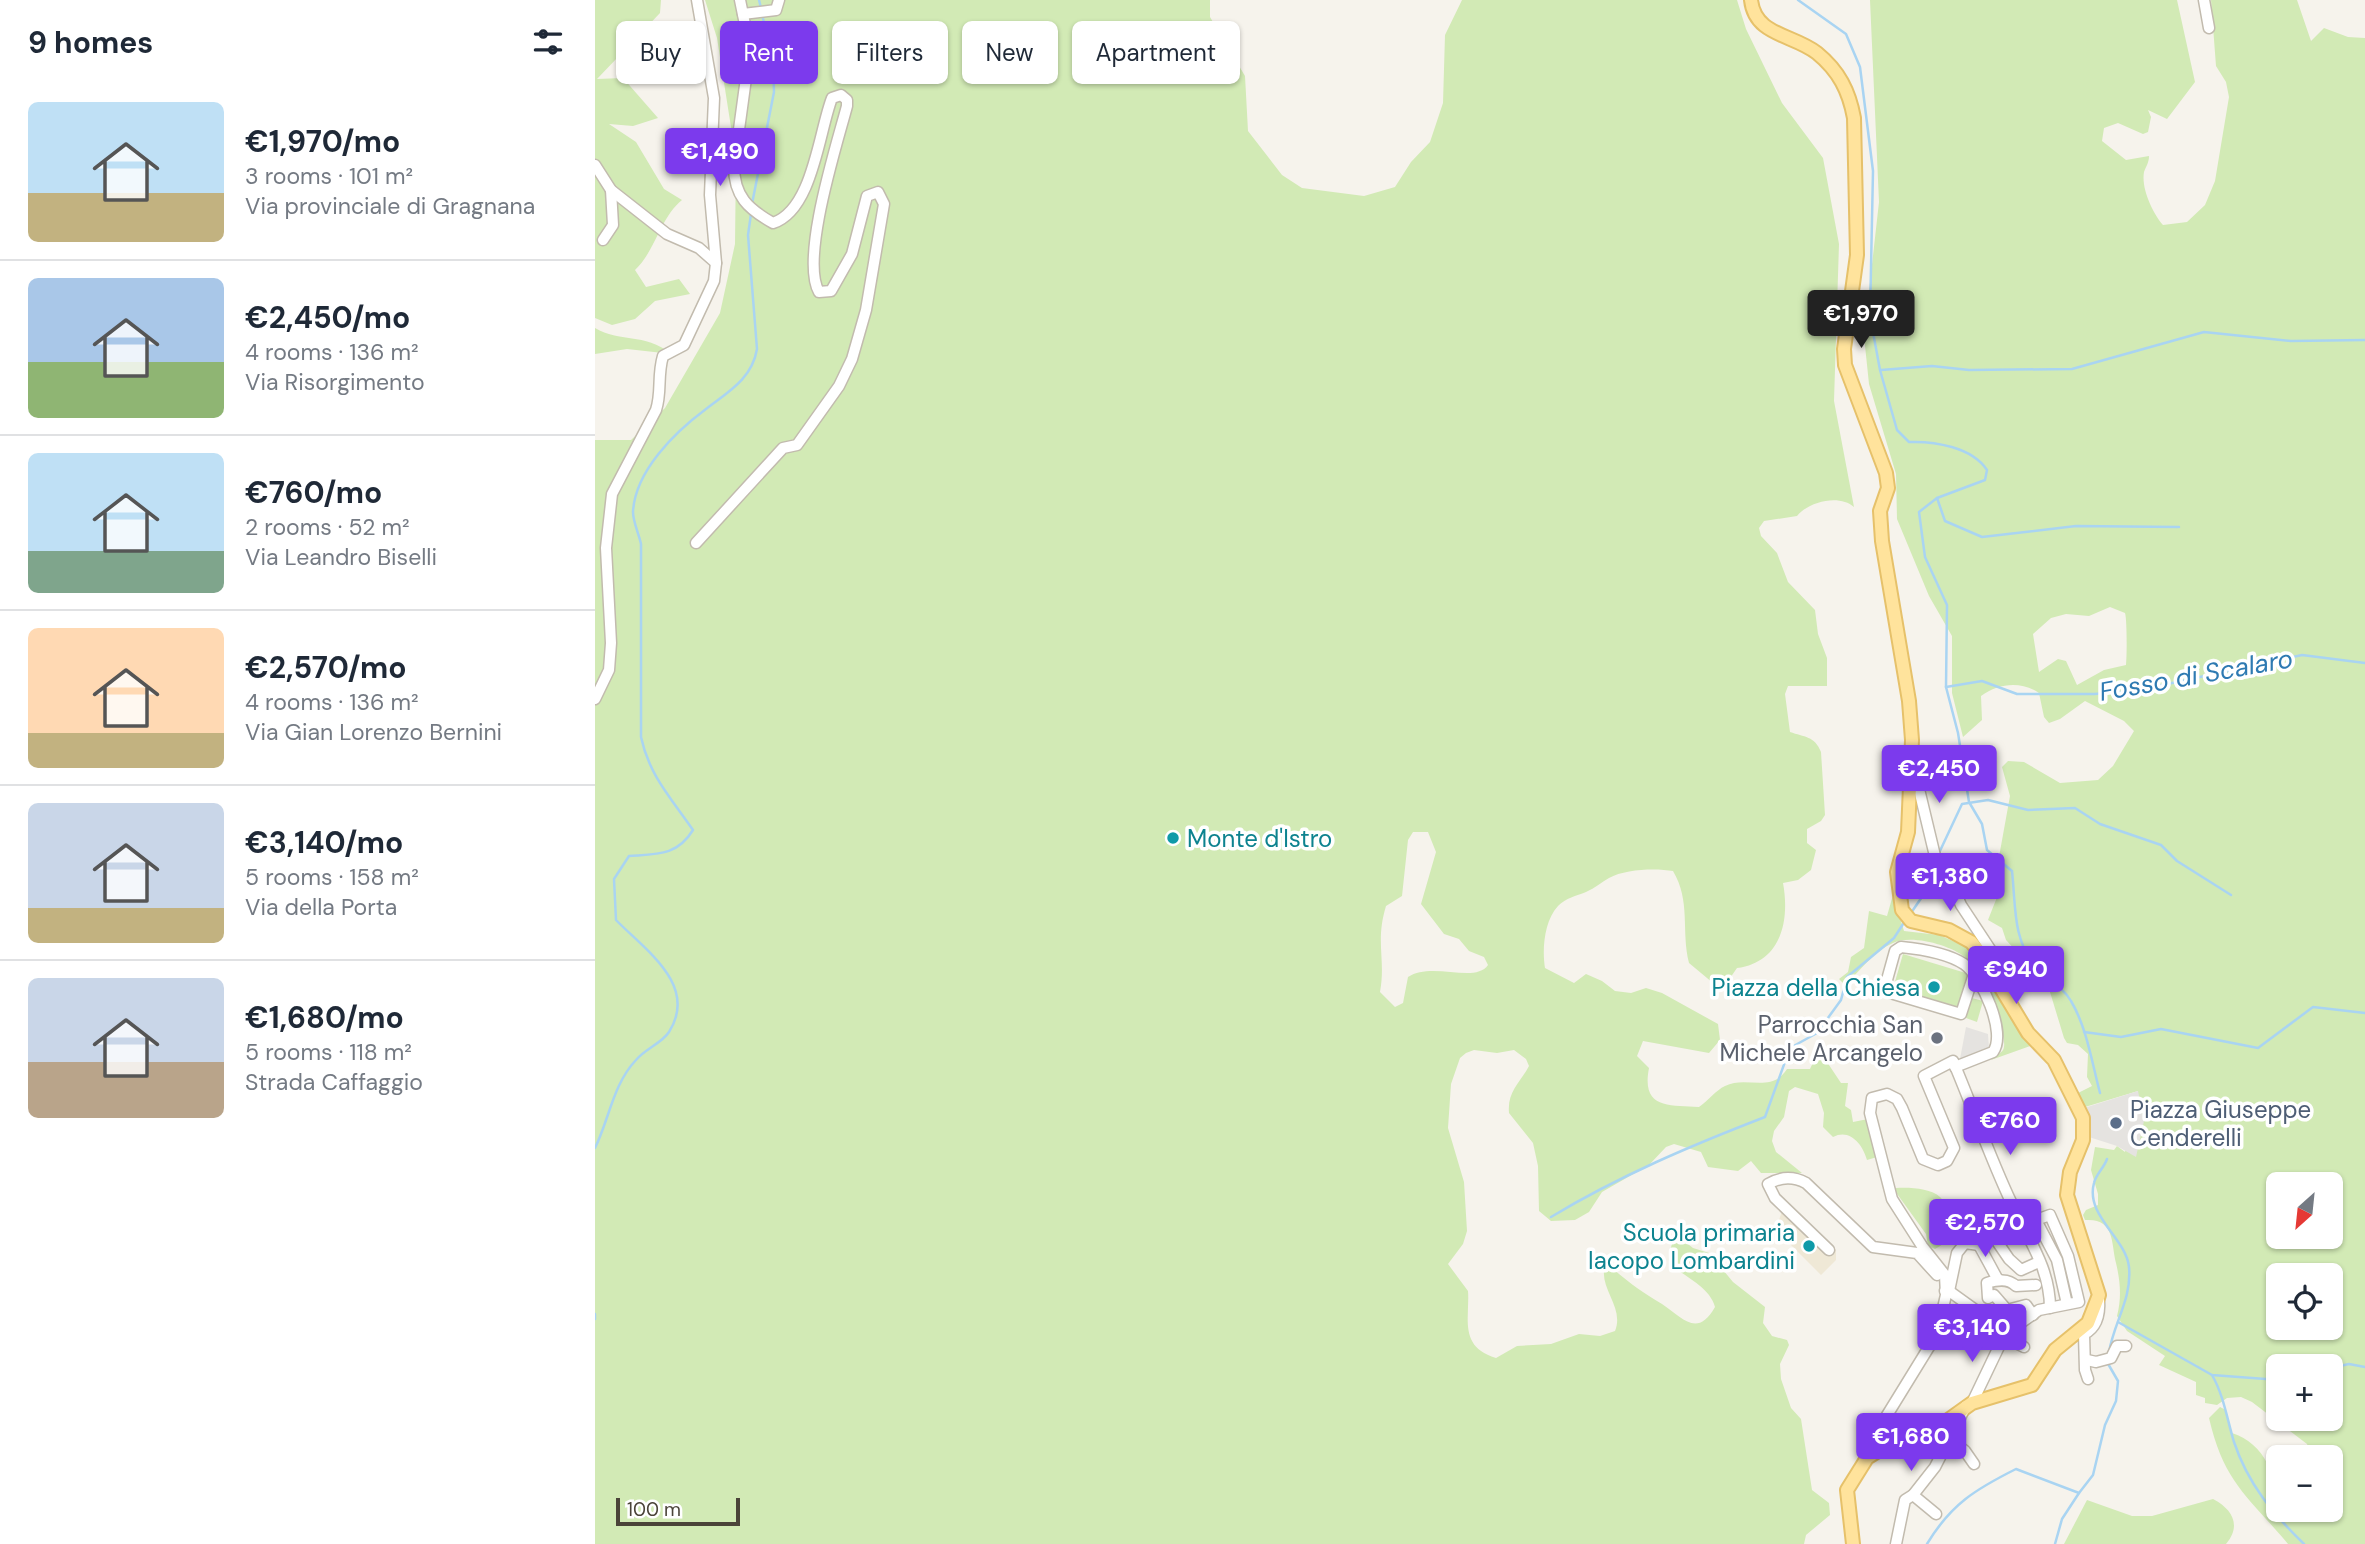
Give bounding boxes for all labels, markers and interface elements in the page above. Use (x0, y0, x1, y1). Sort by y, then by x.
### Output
chip: Buy (616, 21, 706, 84)
chip: Rent (720, 21, 818, 84)
chip: Filters (832, 21, 948, 84)
chip: New (962, 21, 1058, 84)
chip: Apartment (1072, 21, 1240, 84)
text: 9 homes (28, 23, 153, 62)
icon: filters (529, 23, 567, 61)
text: €1,970/mo (245, 122, 400, 161)
pin: €1,490 (663, 128, 777, 188)
icon: home (84, 130, 168, 214)
text: €1,490 (681, 136, 759, 166)
text: 3 rooms · 101 m² (245, 161, 413, 191)
text: Via provinciale di Gragnana (245, 191, 535, 221)
pin: €1,970 (1804, 290, 1918, 350)
text: €2,450/mo (245, 298, 410, 337)
text: €1,970 (1824, 298, 1898, 328)
icon: home (84, 306, 168, 390)
text: 4 rooms · 136 m² (245, 337, 419, 367)
text: Via Risorgimento (245, 367, 425, 397)
text: €760/mo (245, 473, 382, 512)
icon: home (84, 481, 168, 565)
text: 2 rooms · 52 m² (245, 512, 410, 542)
text: Via Leandro Biselli (245, 542, 437, 572)
water label: Fosso di Scalaro (2097, 641, 2295, 709)
text: €2,570/mo (245, 648, 406, 687)
icon: home (84, 656, 168, 740)
text: 4 rooms · 136 m² (245, 687, 419, 717)
text: Via Gian Lorenzo Bernini (245, 717, 502, 747)
pin: €2,450 (1882, 746, 1996, 805)
text: €2,450 (1898, 753, 1980, 783)
text: €3,140/mo (245, 823, 403, 862)
place label: Monte d'Istro (1187, 823, 1332, 854)
marker: Monte d'Istro (1165, 830, 1181, 846)
icon: home (84, 831, 168, 915)
pin: €1,380 (1893, 853, 2007, 913)
text: €1,380 (1912, 861, 1988, 891)
text: 5 rooms · 158 m² (245, 862, 419, 892)
text: Via della Porta (245, 892, 397, 922)
pin: €940 (1975, 946, 2057, 1006)
text: €940 (1984, 954, 2048, 984)
place label: Piazza della Chiesa (1712, 972, 1920, 1003)
marker: Piazza della Chiesa (1926, 979, 1942, 995)
text: €1,680/mo (245, 998, 404, 1037)
icon: home (84, 1006, 168, 1090)
place label: Parrocchia San Michele Arcangelo (1719, 1009, 1923, 1068)
marker: Parrocchia San Michele Arcangelo (1929, 1030, 1945, 1046)
text: 5 rooms · 118 m² (245, 1037, 412, 1067)
text: Strada Caffaggio (245, 1067, 423, 1097)
place label: Piazza Giuseppe Cenderelli (2130, 1094, 2311, 1153)
pin: €760 (1969, 1098, 2051, 1157)
text: €760 (1979, 1105, 2041, 1135)
marker: Piazza Giuseppe Cenderelli (2108, 1115, 2124, 1131)
north arrow (2266, 1172, 2343, 1250)
map controls (2266, 1172, 2343, 1522)
pin: €2,570 (1928, 1200, 2042, 1259)
text: €2,570 (1945, 1207, 2025, 1237)
place label: Scuola primaria Iacopo Lombardini (1588, 1217, 1795, 1276)
marker: Scuola primaria Iacopo Lombardini (1801, 1238, 1817, 1254)
button: locate (2266, 1263, 2343, 1340)
pin: €3,140 (1915, 1304, 2029, 1364)
text: €3,140 (1933, 1312, 2011, 1342)
button: + (2266, 1354, 2343, 1431)
pin: €1,680 (1854, 1414, 1968, 1473)
text: €1,680 (1872, 1421, 1950, 1451)
button: − (2266, 1445, 2343, 1522)
scale bar (616, 1495, 740, 1527)
text: 100 m (627, 1497, 681, 1522)

